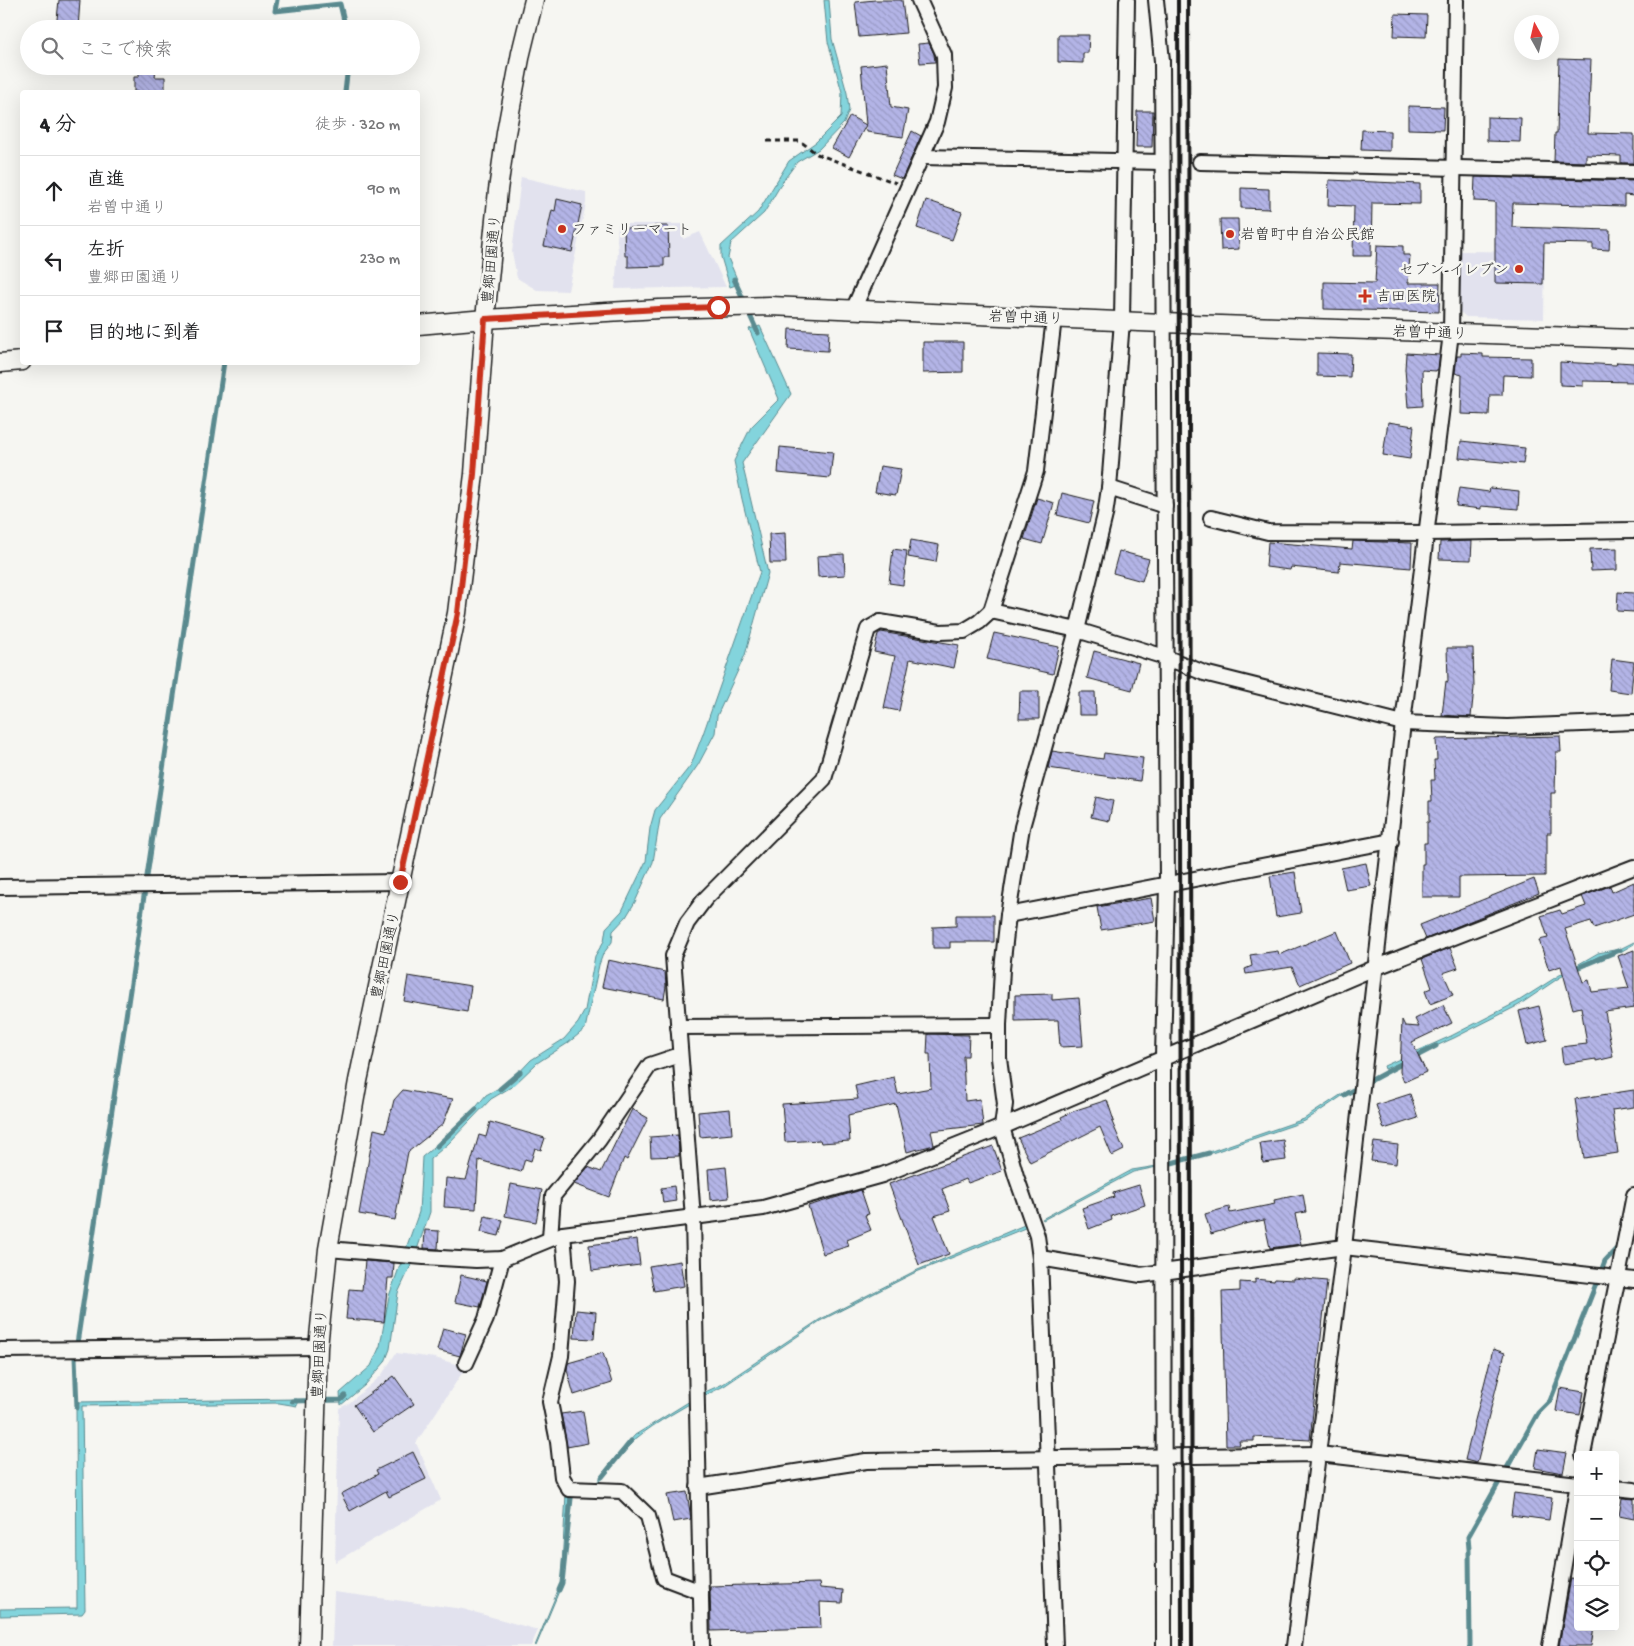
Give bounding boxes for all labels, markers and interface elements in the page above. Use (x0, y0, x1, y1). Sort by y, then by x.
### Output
north arrow (1514, 15, 1559, 60)
search box (20, 20, 420, 75)
icon: search (38, 34, 66, 62)
text: ここで検索 (78, 40, 173, 63)
text: 4 分 (40, 114, 76, 139)
text: 徒歩 · 320 m (315, 117, 400, 136)
text: 直進 (87, 170, 125, 193)
icon: ahead (40, 177, 68, 205)
text: 90 m (368, 181, 400, 200)
text: 岩曽中通り (87, 200, 167, 219)
street label: 豊郷田園通り (479, 213, 506, 305)
place label: ファミリーマート (572, 222, 692, 240)
marker: ファミリーマート (556, 223, 568, 235)
place label: 岩曽町中自治公民館 (1240, 226, 1375, 245)
marker: 岩曽町中自治公民館 (1224, 228, 1236, 240)
text: 左折 (87, 240, 125, 263)
icon: left (40, 247, 68, 275)
text: 230 m (360, 251, 400, 270)
place label: セブン-イレブン (1399, 262, 1509, 280)
marker: セブン-イレブン (1513, 263, 1525, 275)
text: 豊郷田園通り (87, 270, 183, 289)
marker: 吉田医院 (1358, 289, 1372, 303)
place label: 吉田医院 (1376, 289, 1436, 307)
route start (707, 296, 730, 319)
street label: 岩曽中通り (988, 308, 1064, 329)
icon: arrive (40, 317, 68, 345)
text: 目的地に到着 (87, 323, 201, 346)
street label: 岩曽中通り (1392, 323, 1468, 344)
route end (389, 871, 412, 894)
street label: 豊郷田園通り (368, 909, 405, 1001)
street label: 豊郷田園通り (309, 1309, 332, 1400)
map controls (1574, 1451, 1619, 1631)
button: + (1574, 1451, 1619, 1496)
button: − (1574, 1496, 1619, 1541)
button: locate (1574, 1541, 1619, 1586)
button: layers (1574, 1586, 1619, 1631)

